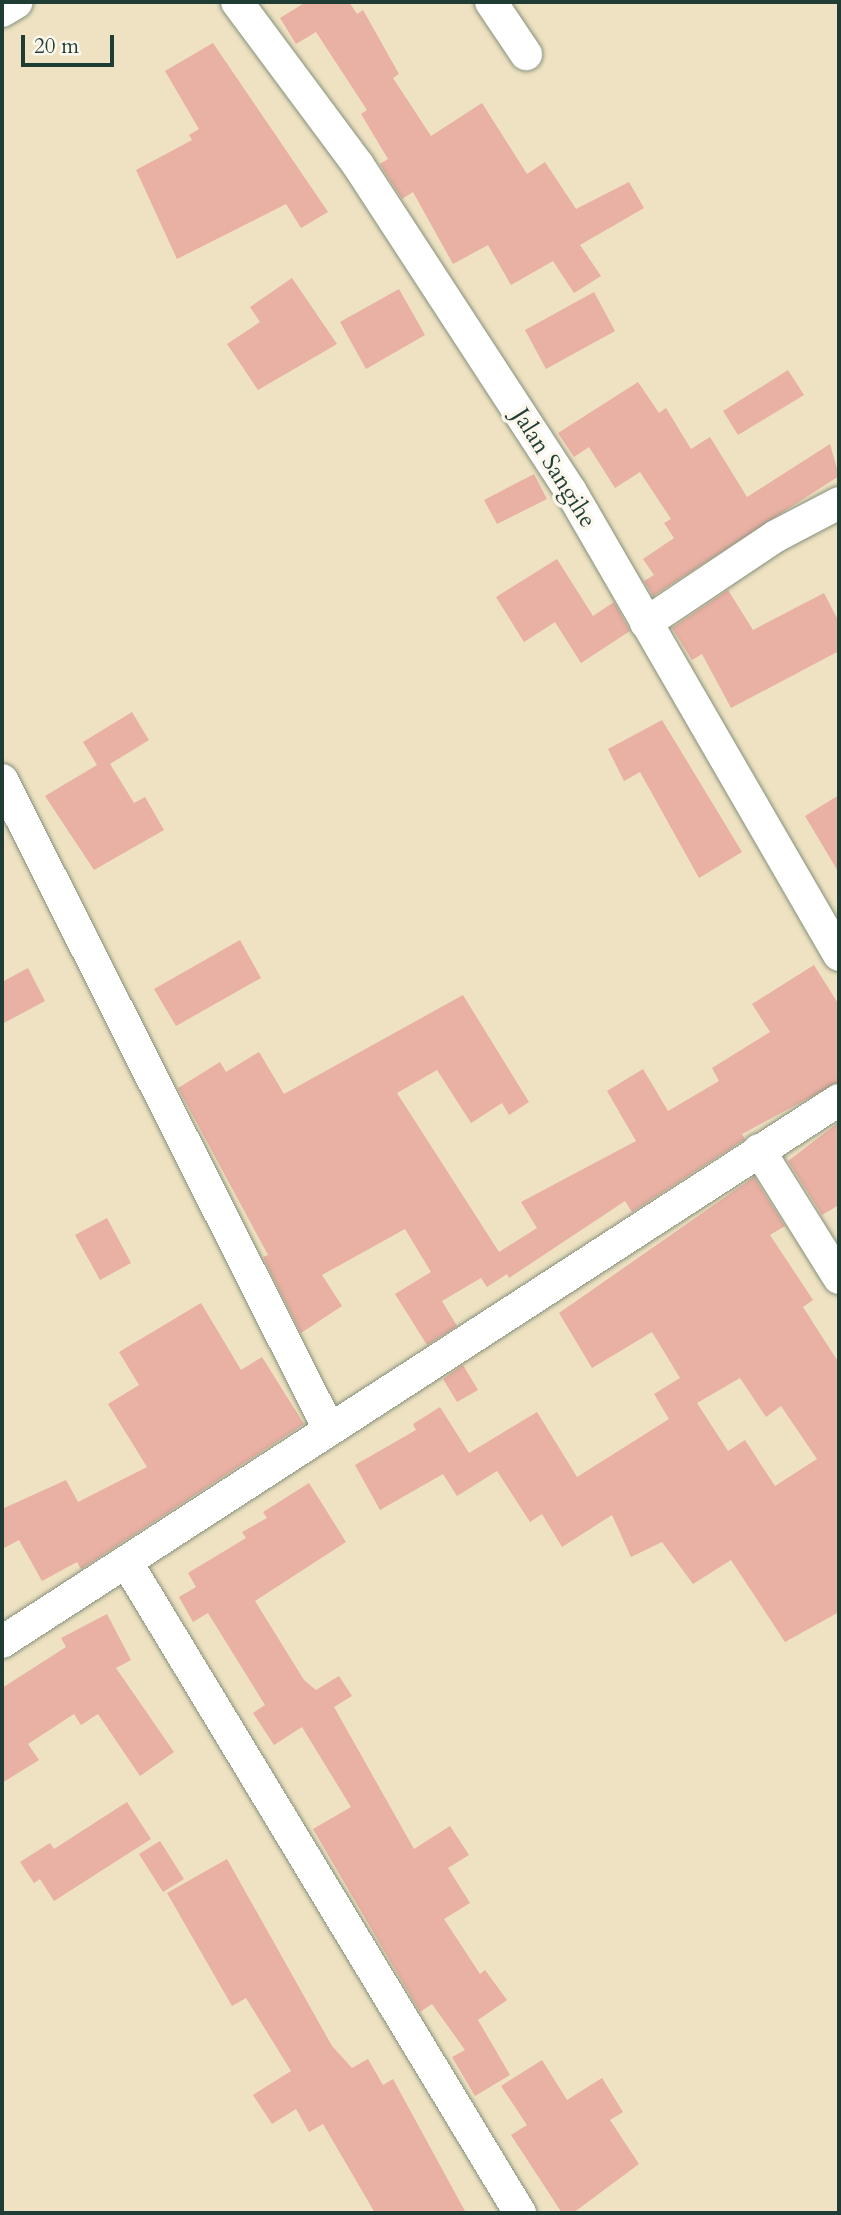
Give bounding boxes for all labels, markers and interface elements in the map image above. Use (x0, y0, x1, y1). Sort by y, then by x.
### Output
scale bar (24, 21, 117, 65)
text: 20 m (34, 32, 79, 61)
street label: Jalan Sangihe (506, 403, 602, 533)

